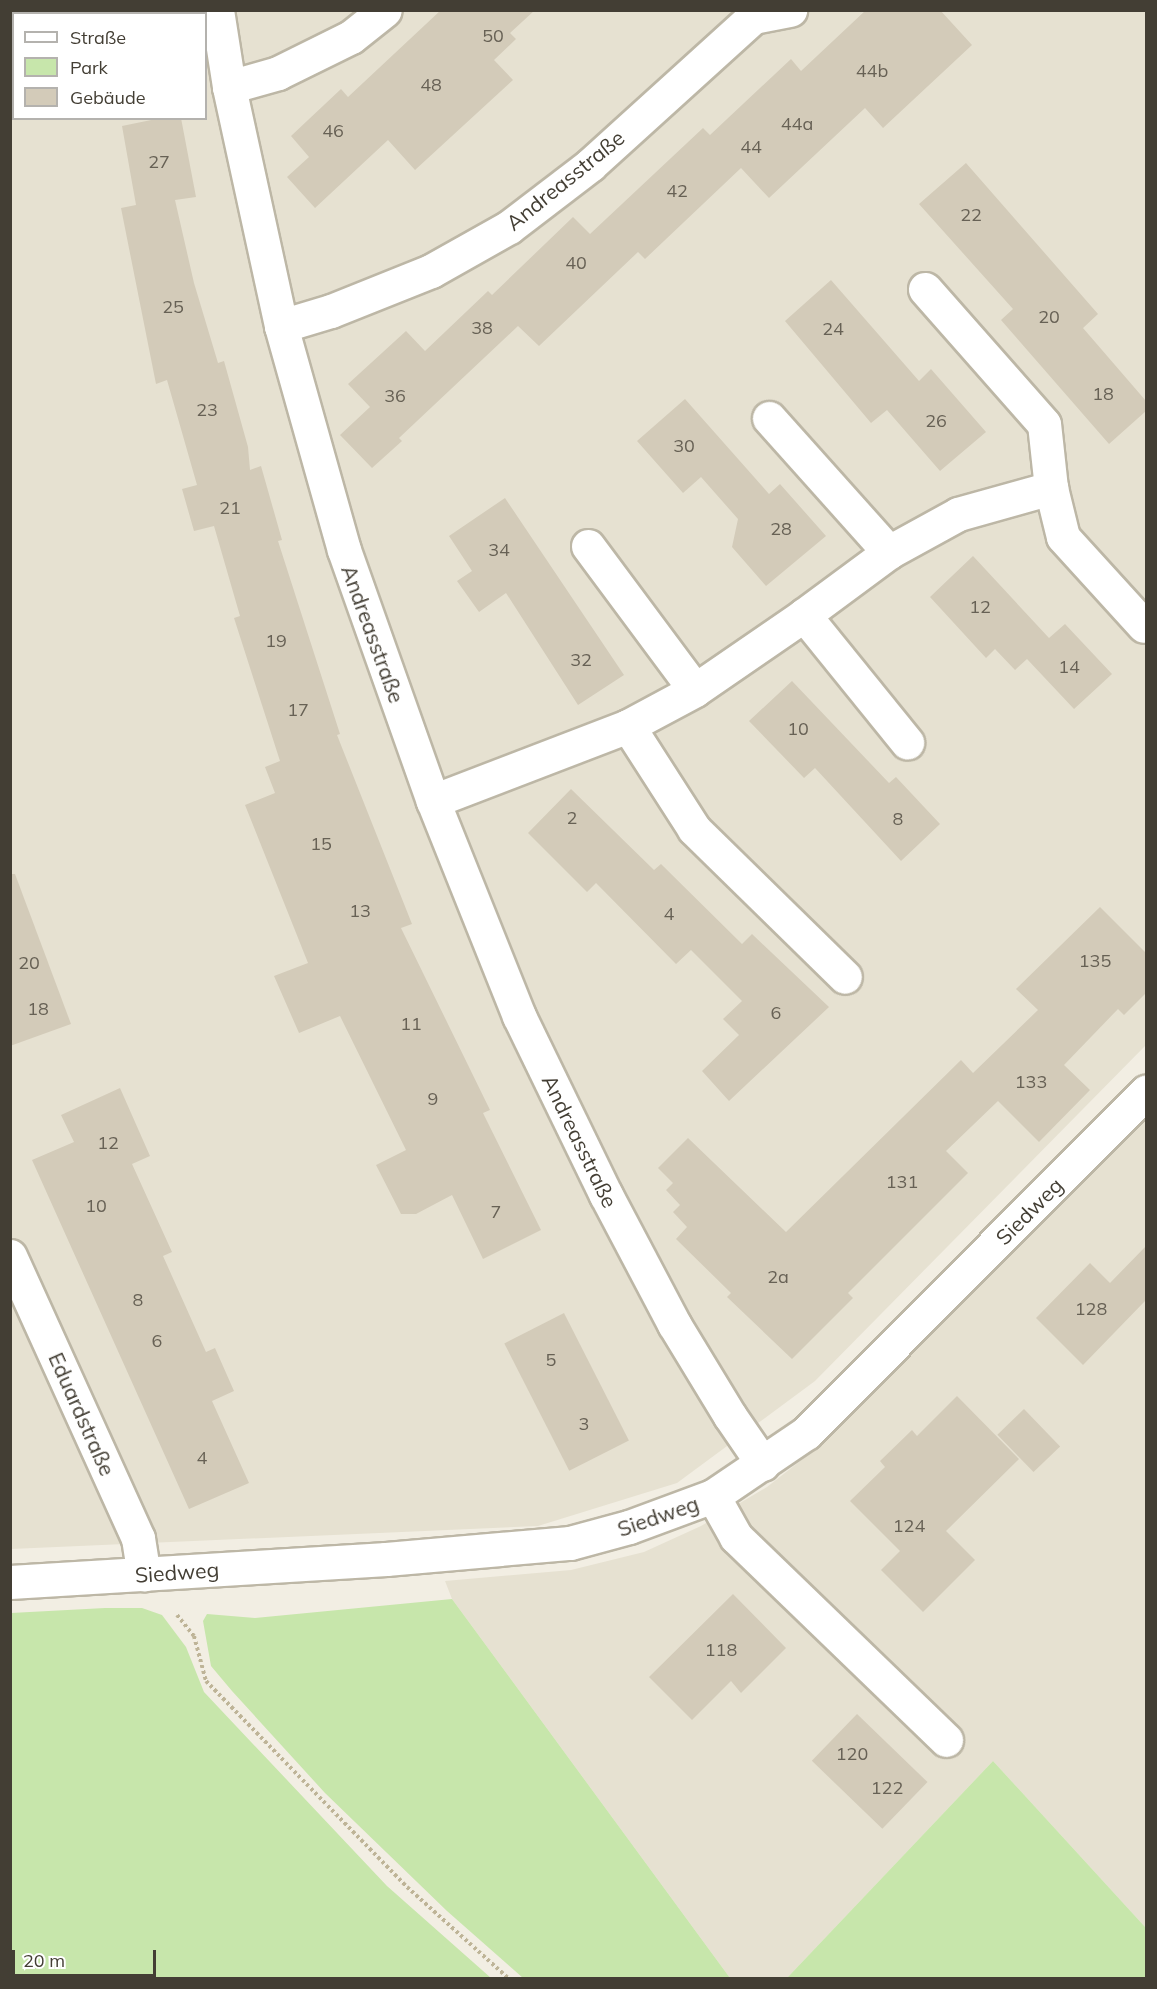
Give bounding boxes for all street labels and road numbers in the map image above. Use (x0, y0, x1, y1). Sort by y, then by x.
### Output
street label: Andreasstraße (501, 125, 629, 235)
street label: Andreasstraße (336, 562, 410, 706)
street label: Andreasstraße (537, 1070, 623, 1212)
street label: Siedweg (990, 1172, 1068, 1250)
street label: Eduardstraße (44, 1348, 120, 1480)
street label: Siedweg (614, 1490, 702, 1542)
street label: Siedweg (134, 1556, 220, 1588)

